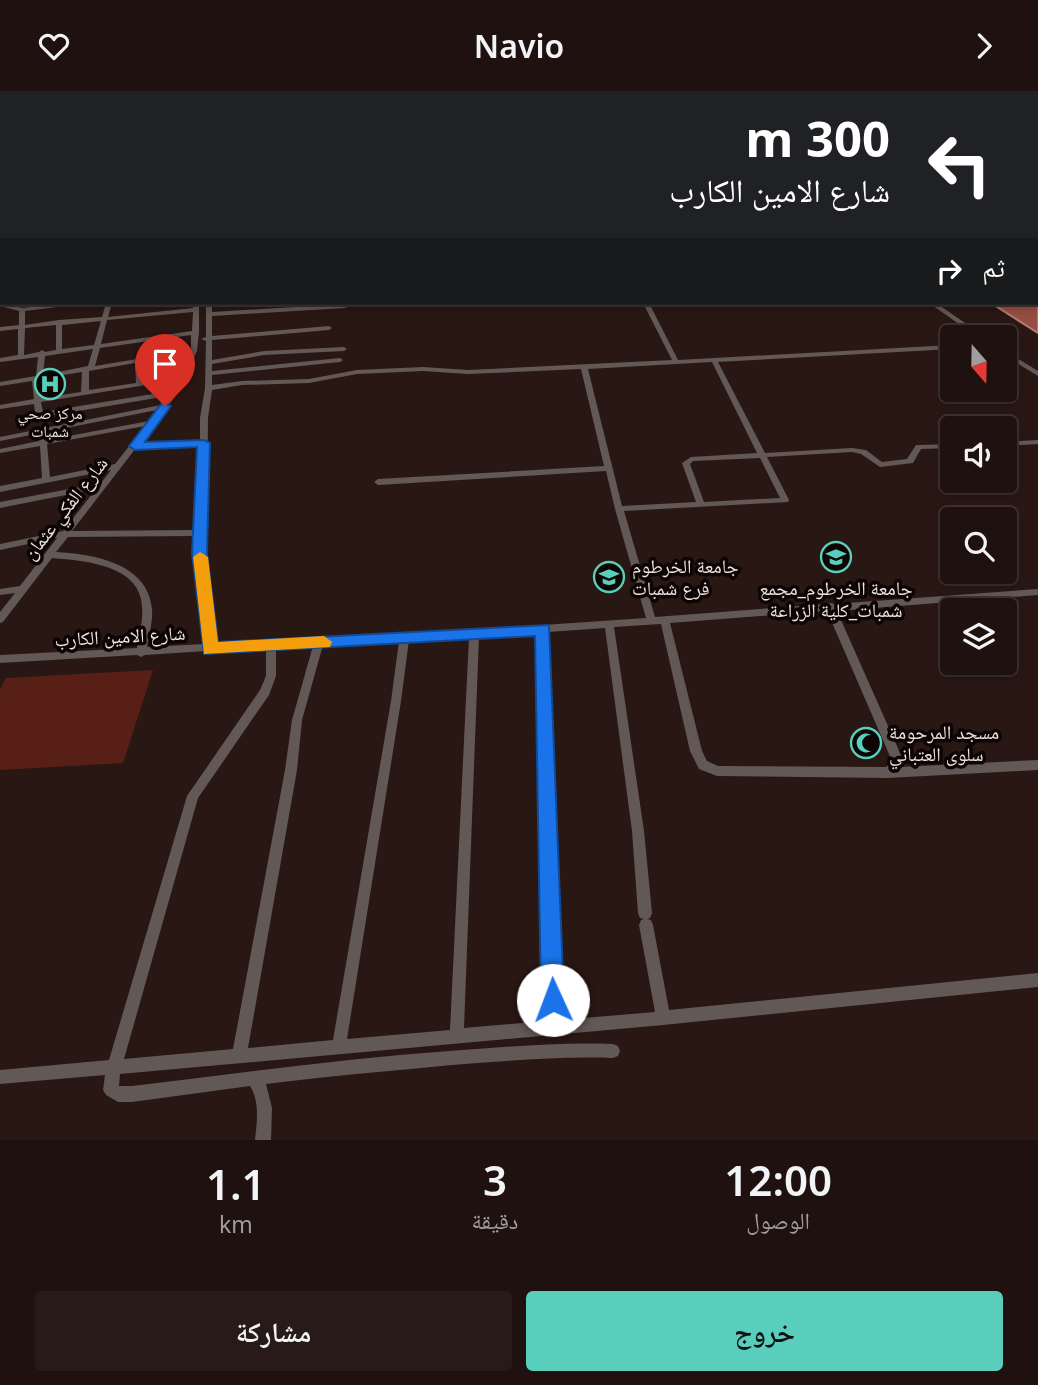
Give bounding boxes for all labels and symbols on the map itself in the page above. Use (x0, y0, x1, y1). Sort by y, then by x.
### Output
north arrow (940, 325, 1017, 403)
pin (135, 334, 195, 406)
hospital icon: مركز صحي شمبات (33, 367, 67, 401)
place label: مركز صحي شمبات (17, 402, 83, 442)
street label: شارع الفكي عثمان (17, 451, 116, 567)
school or university icon: جامعة الخرطوم_مجمع شمبات_كلية الزراعة (819, 540, 853, 574)
place label: جامعة الخرطوم فرع شمبات (632, 553, 739, 601)
school or university icon: جامعة الخرطوم فرع شمبات (592, 560, 626, 594)
place label: جامعة الخرطوم_مجمع شمبات_كلية الزراعة (759, 575, 913, 623)
street label: شارع الامين الكارب (54, 620, 186, 652)
place label: مسجد المرحومة سلوى العتباني (889, 719, 999, 770)
mosque icon: مسجد المرحومة سلوى العتباني (849, 726, 883, 760)
position arrow (516, 963, 590, 1037)

